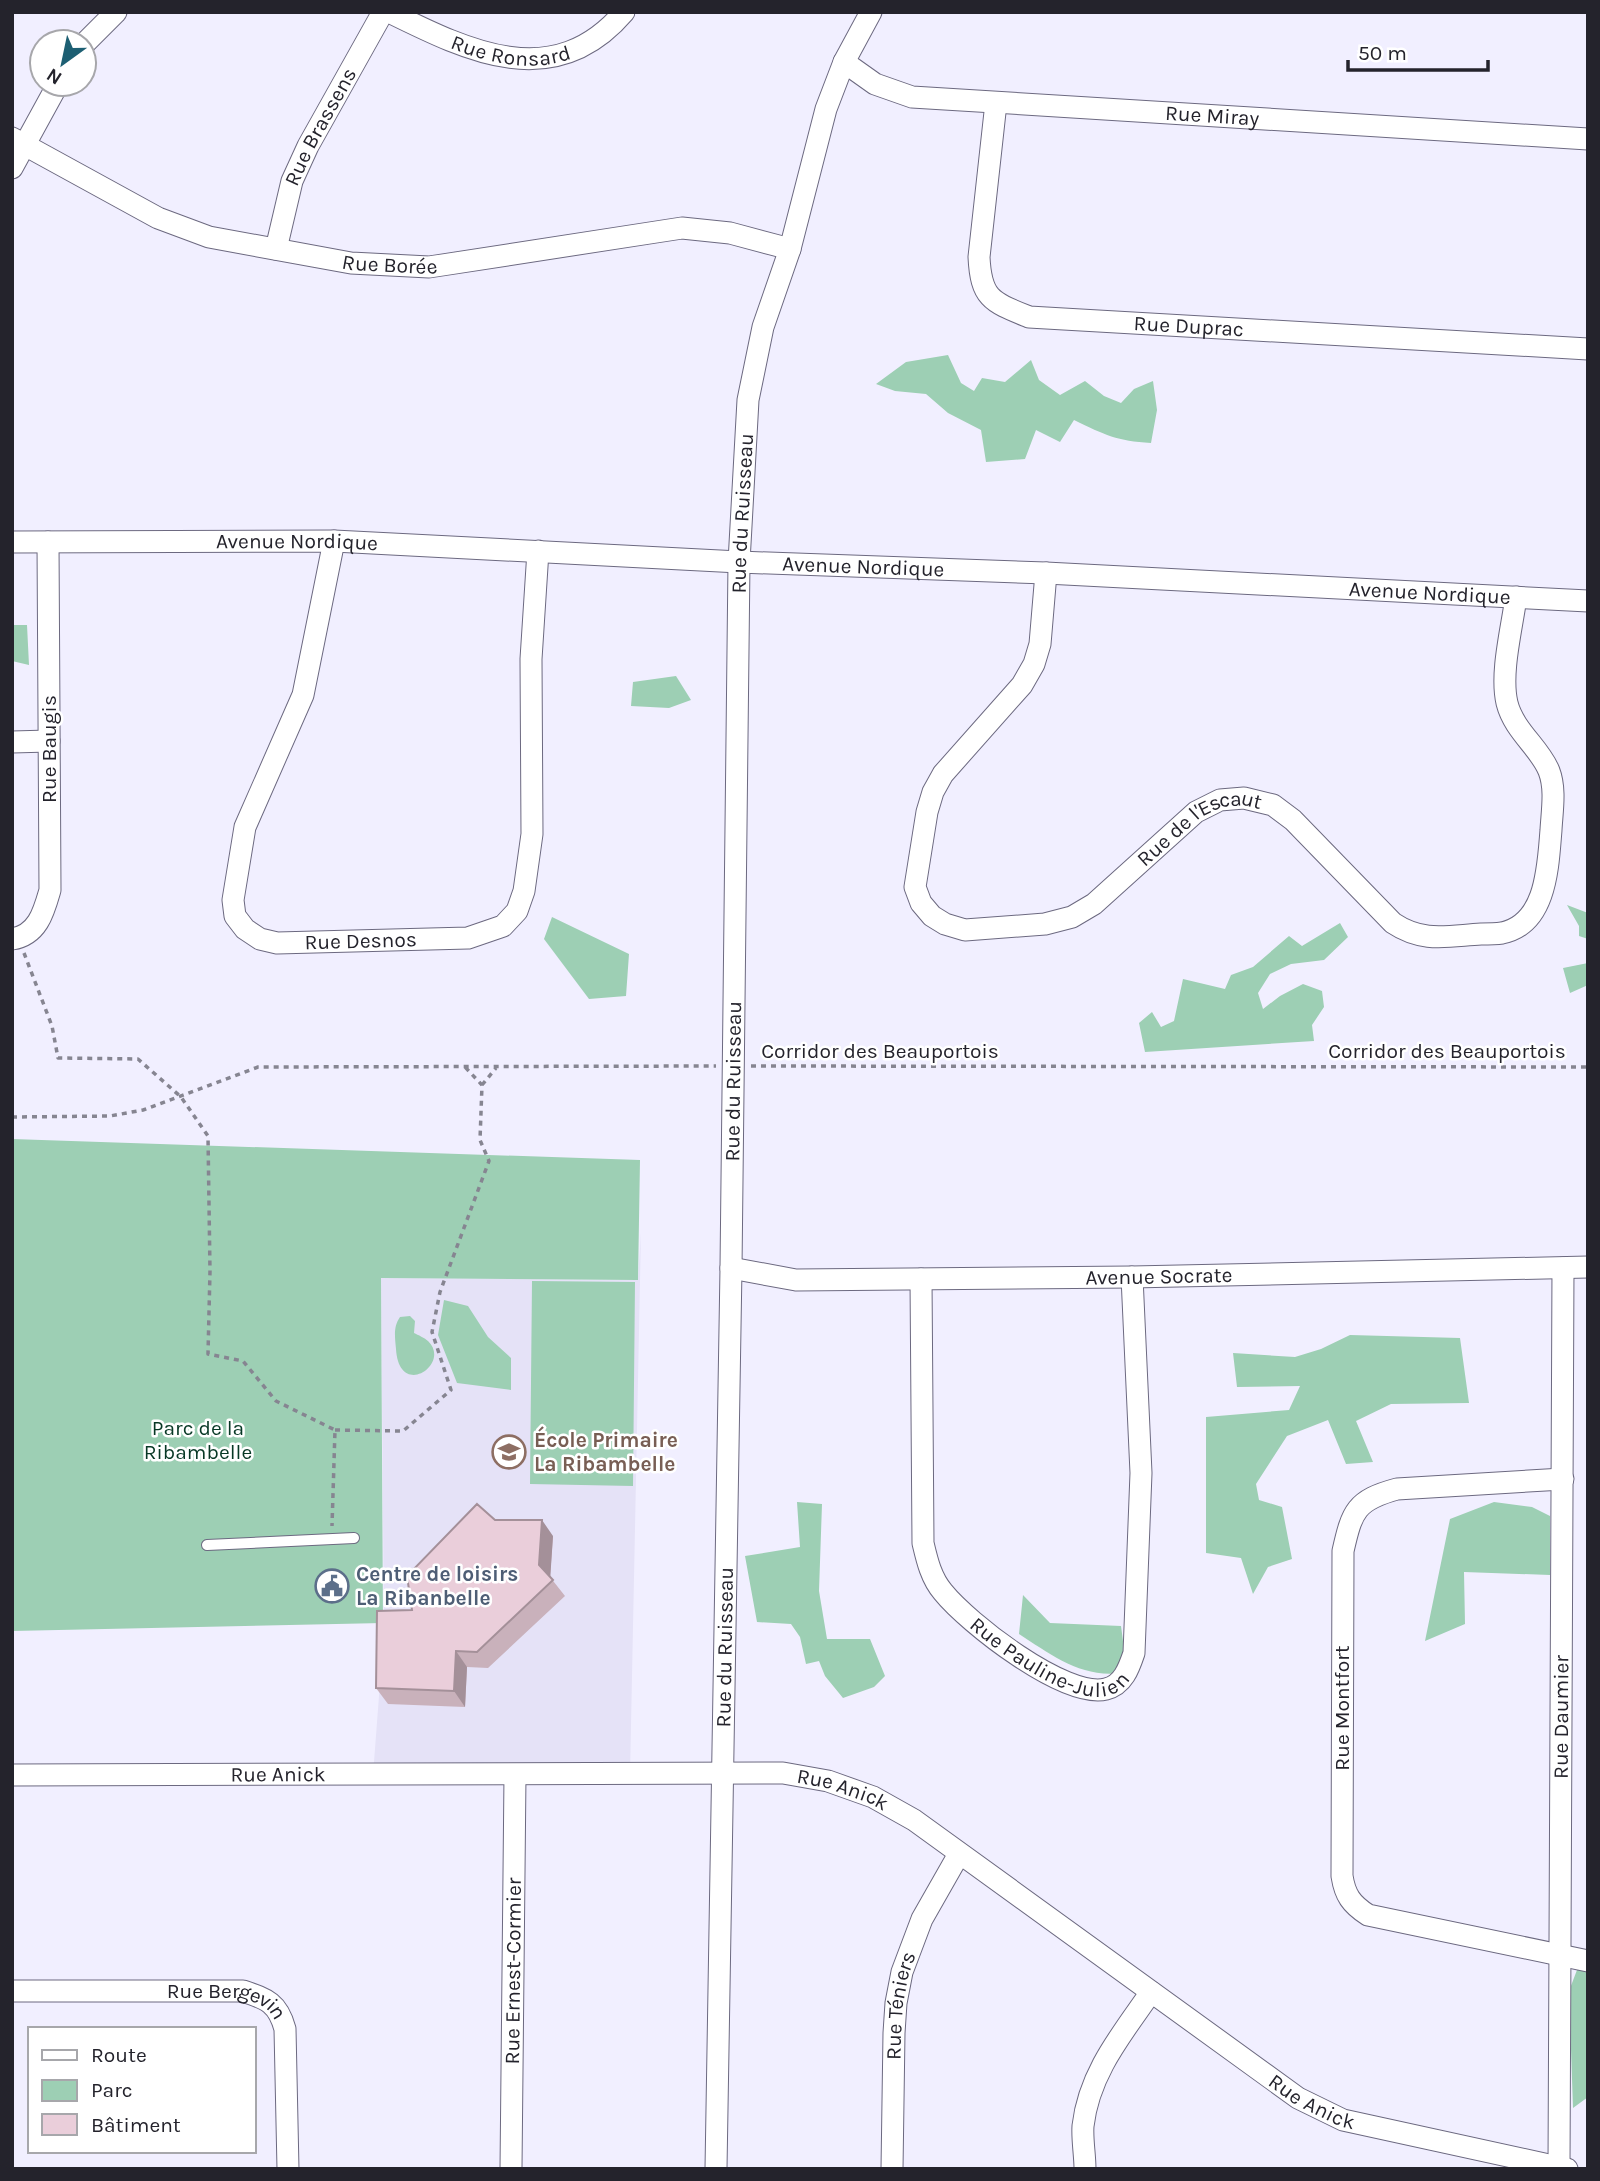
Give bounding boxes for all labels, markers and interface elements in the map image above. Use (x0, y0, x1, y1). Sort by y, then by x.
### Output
north arrow (28, 28, 98, 98)
scale bar (1348, 28, 1488, 72)
street label: Rue Ronsard (448, 30, 573, 71)
text: 50 m (1358, 41, 1407, 65)
text: N (43, 63, 66, 89)
street label: Rue Brassens (279, 64, 361, 190)
street label: Rue Miray (1164, 101, 1260, 131)
street label: Rue Borée (340, 250, 439, 279)
street label: Rue Duprac (1133, 311, 1245, 341)
street label: Rue du Ruisseau (727, 432, 758, 594)
street label: Avenue Nordique (216, 529, 379, 555)
street label: Avenue Nordique (782, 552, 945, 581)
street label: Avenue Nordique (1348, 577, 1511, 609)
street label: Rue Baugis (37, 695, 61, 803)
street label: Rue de l'Escaut (1132, 786, 1265, 871)
street label: Rue Desnos (304, 927, 417, 954)
street label: Rue du Ruisseau (720, 1001, 746, 1162)
street label: Corridor des Beauportois (761, 1039, 999, 1063)
street label: Corridor des Beauportois (1328, 1039, 1566, 1063)
street label: Avenue Socrate (1085, 1263, 1233, 1289)
park label: Parc de la Ribambelle (144, 1416, 252, 1464)
place label: École Primaire La Ribambelle (534, 1426, 678, 1476)
school or university icon: École Primaire La Ribambelle (490, 1433, 528, 1471)
place label: Centre de loisirs La Ribanbelle (356, 1562, 518, 1610)
public building icon: Centre de loisirs La Ribanbelle (313, 1567, 351, 1605)
street label: Rue du Ruisseau (711, 1567, 738, 1728)
street label: Rue Pauline-Julien (965, 1612, 1134, 1702)
street label: Rue Montfort (1330, 1645, 1354, 1771)
street label: Rue Daumier (1549, 1655, 1573, 1779)
street label: Rue Anick (230, 1762, 326, 1786)
street label: Rue Anick (795, 1764, 893, 1815)
street label: Rue Ernest-Cormier (500, 1877, 526, 2065)
street label: Rue Téniers (882, 1948, 921, 2060)
street label: Rue Bergevin (167, 1978, 292, 2024)
legend (28, 2027, 256, 2153)
text: Route (91, 2043, 147, 2067)
street label: Rue Anick (1264, 2069, 1357, 2134)
text: Parc (91, 2078, 133, 2102)
text: Bâtiment (91, 2113, 181, 2137)

